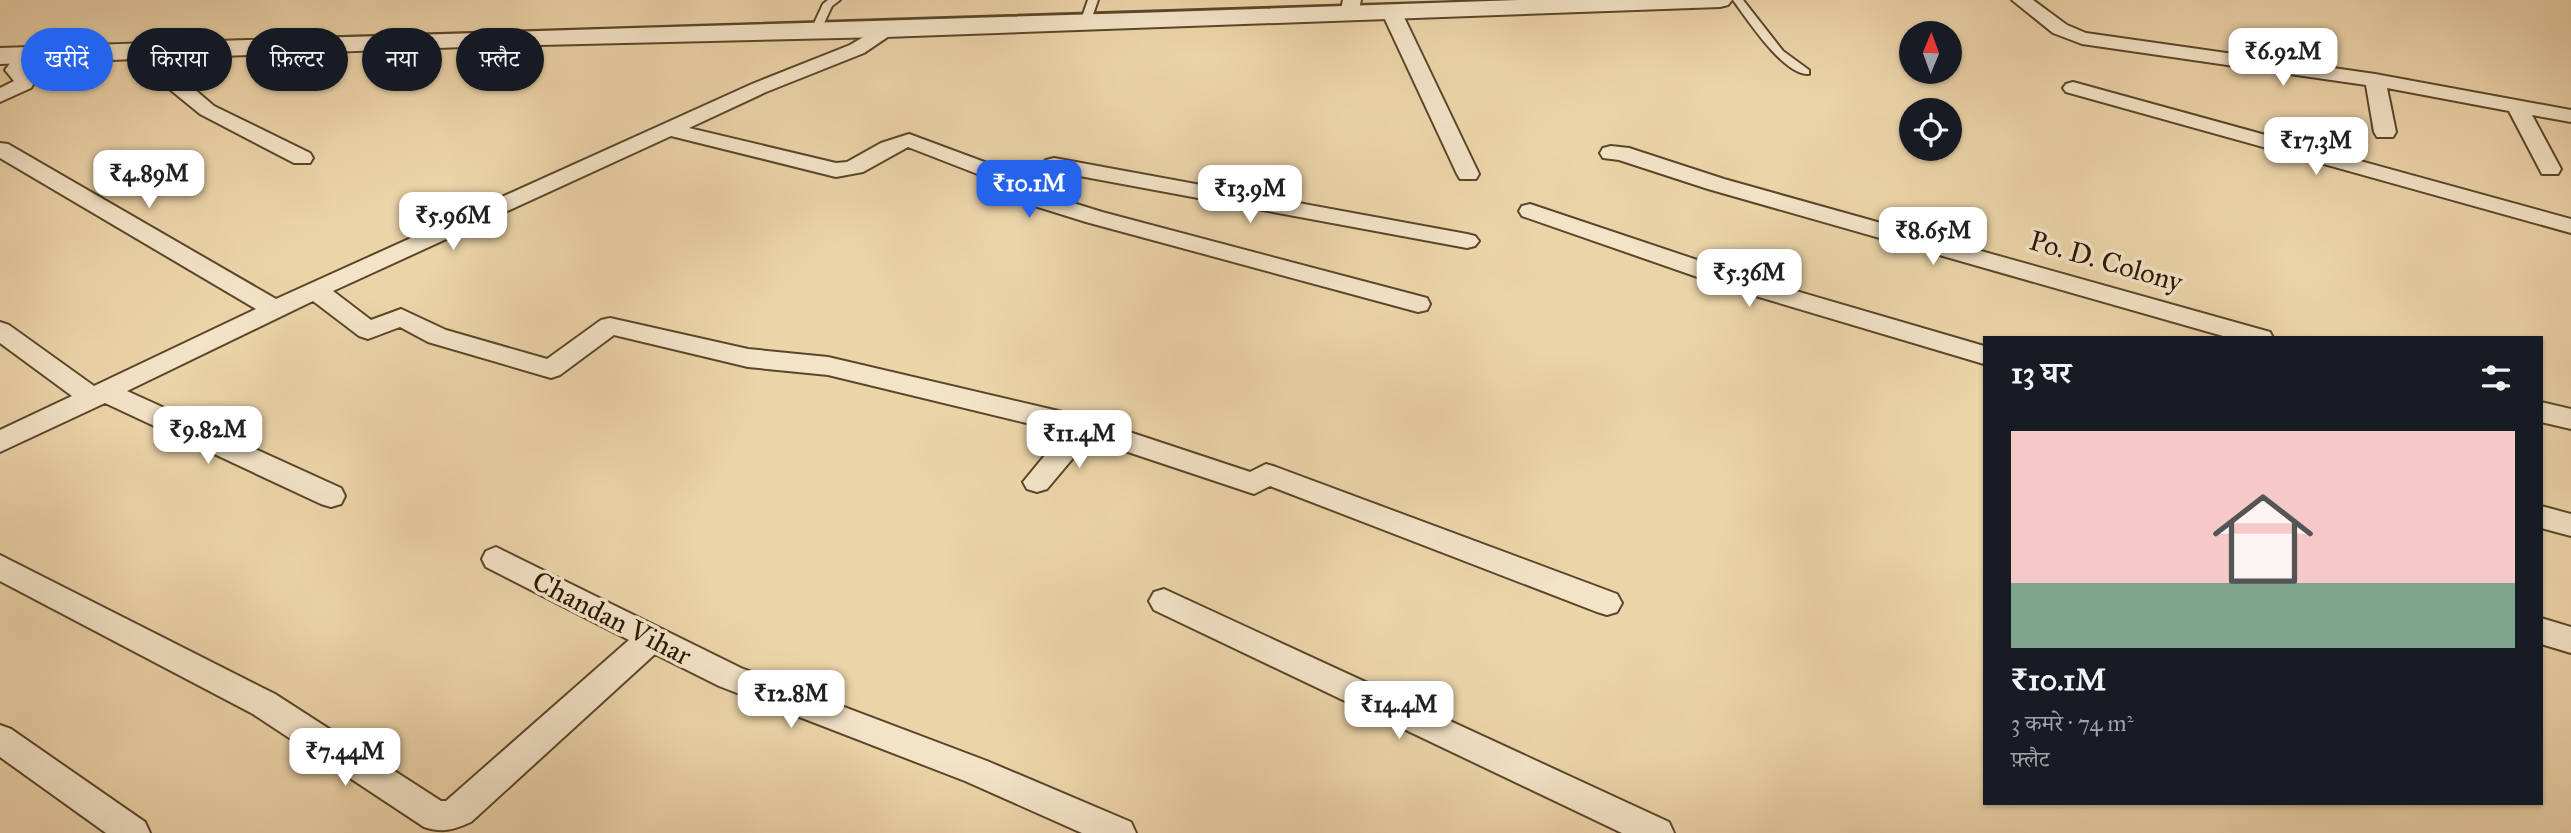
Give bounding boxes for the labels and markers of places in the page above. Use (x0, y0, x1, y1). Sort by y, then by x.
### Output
pin: ₹6.92M (2226, 28, 2340, 88)
pin: ₹17.3M (2259, 118, 2373, 177)
pin: ₹4.89M (92, 150, 206, 210)
pin: ₹10.1M (972, 160, 1086, 220)
pin: ₹13.9M (1193, 166, 1307, 225)
pin: ₹5.96M (396, 192, 510, 252)
pin: ₹8.65M (1876, 208, 1990, 267)
pin: ₹5.36M (1692, 250, 1806, 309)
pin: ₹9.82M (151, 406, 265, 466)
pin: ₹11.4M (1022, 410, 1136, 470)
pin: ₹12.8M (734, 670, 848, 730)
pin: ₹14.4M (1342, 682, 1456, 741)
pin: ₹7.44M (288, 728, 402, 788)

